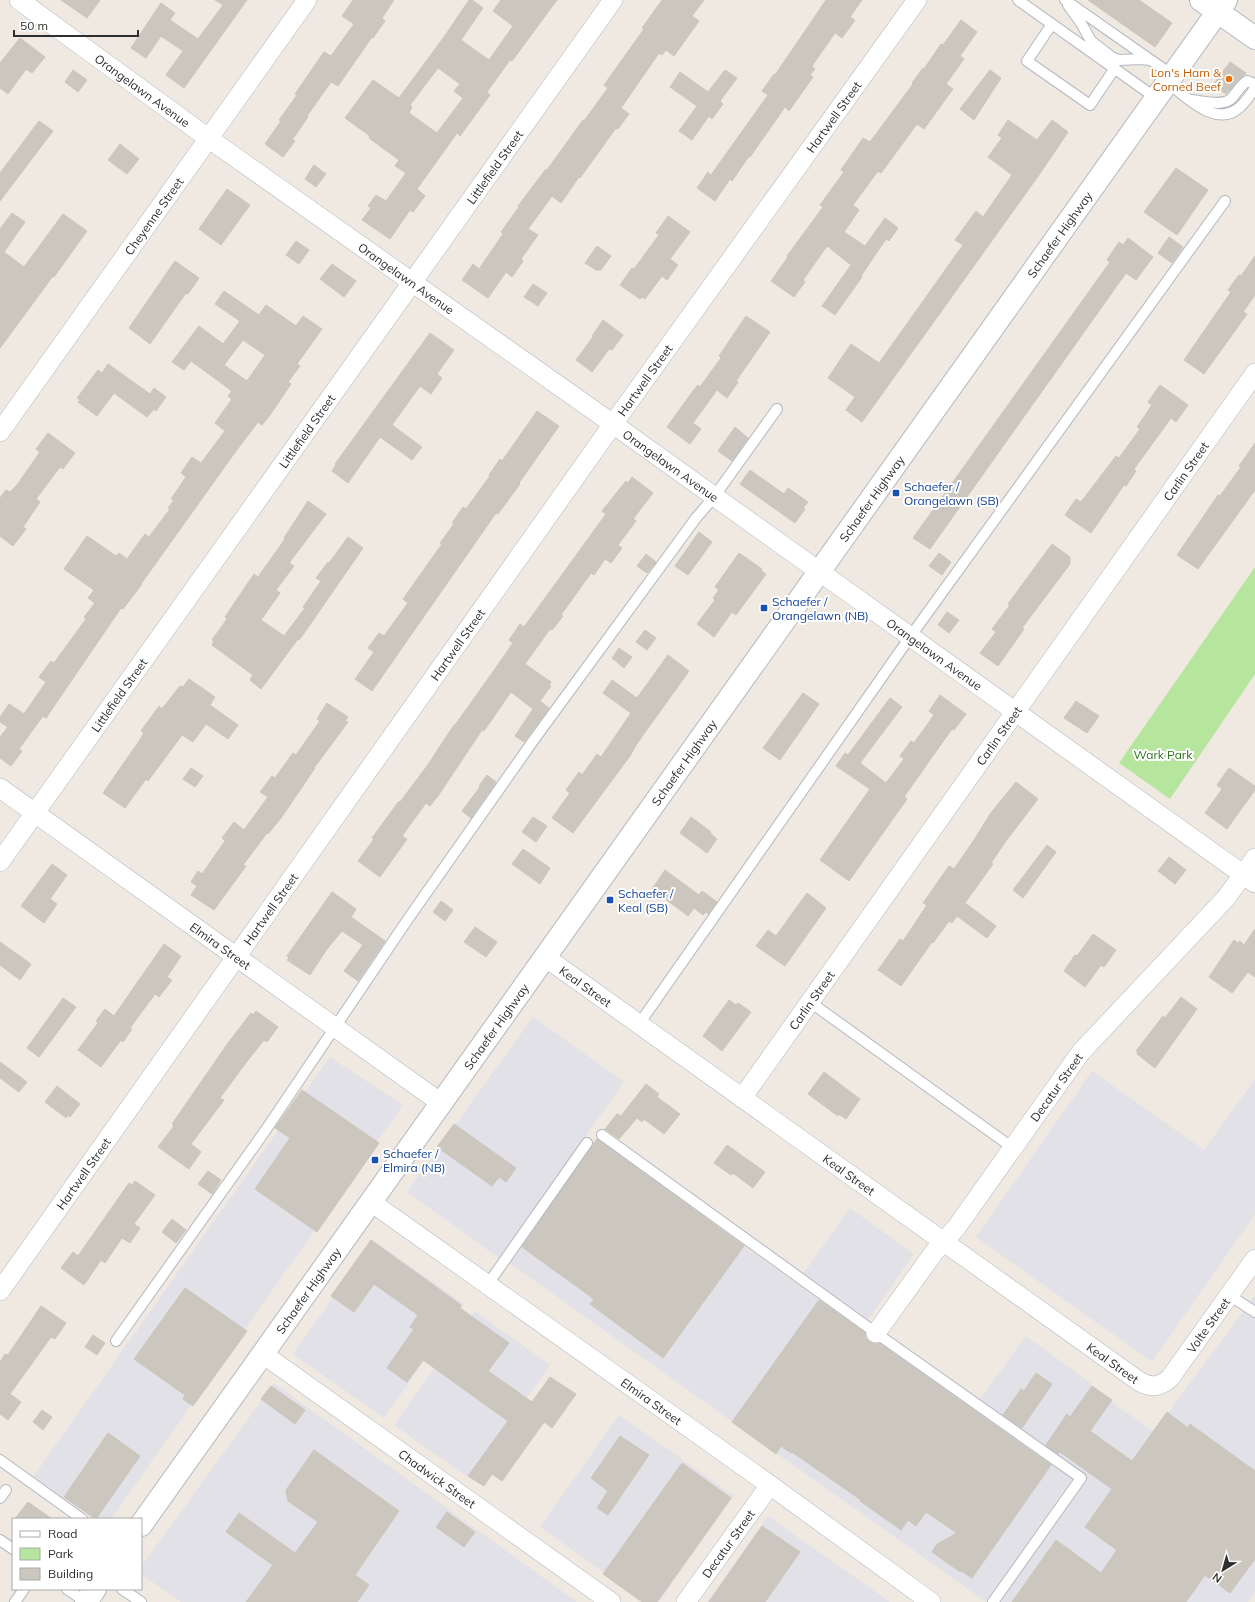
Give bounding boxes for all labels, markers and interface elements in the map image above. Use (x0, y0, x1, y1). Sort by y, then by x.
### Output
scale bar (14, 12, 138, 38)
text: 50 m (20, 18, 48, 33)
street label: Orangelawn Avenue (92, 51, 193, 130)
place label: Lon's Ham & Corned Beef (1151, 65, 1222, 94)
marker: Lon's Ham & Corned Beef (1224, 74, 1234, 84)
street label: Hartwell Street (803, 78, 864, 155)
street label: Littlefield Street (463, 127, 526, 207)
street label: Cheyenne Street (121, 174, 186, 258)
street label: Schaefer Highway (1024, 188, 1095, 280)
street label: Orangelawn Avenue (356, 239, 457, 317)
street label: Hartwell Street (614, 341, 675, 419)
street label: Littlefield Street (275, 391, 338, 471)
street label: Orangelawn Avenue (620, 426, 722, 505)
street label: Carlin Street (1160, 439, 1212, 503)
street label: Schaefer Highway (836, 452, 908, 544)
place label: Schaefer / Orangelawn (SB) (904, 479, 999, 508)
marker: Schaefer / Orangelawn (SB) (891, 488, 901, 498)
place label: Schaefer / Orangelawn (NB) (772, 594, 869, 623)
marker: Schaefer / Orangelawn (NB) (759, 603, 769, 613)
street label: Hartwell Street (427, 606, 488, 683)
street label: Orangelawn Avenue (884, 615, 985, 693)
street label: Littlefield Street (88, 655, 150, 735)
street label: Carlin Street (972, 703, 1024, 768)
street label: Schaefer Highway (648, 716, 720, 808)
park label: Wark Park (1134, 747, 1193, 762)
street label: Hartwell Street (240, 870, 301, 948)
place label: Schaefer / Keal (SB) (618, 886, 674, 915)
marker: Schaefer / Keal (SB) (605, 895, 615, 905)
street label: Elmira Street (187, 919, 254, 972)
street label: Keal Street (557, 962, 615, 1010)
street label: Carlin Street (785, 968, 837, 1032)
street label: Schaefer Highway (460, 980, 532, 1072)
street label: Decatur Street (1027, 1050, 1085, 1124)
street label: Hartwell Street (53, 1135, 114, 1212)
place label: Schaefer / Elmira (NB) (383, 1146, 446, 1175)
street label: Keal Street (820, 1151, 878, 1198)
marker: Schaefer / Elmira (NB) (370, 1155, 380, 1165)
street label: Schaefer Highway (272, 1244, 344, 1336)
street label: Volte Street (1183, 1294, 1233, 1356)
street label: Keal Street (1084, 1339, 1142, 1386)
street label: Elmira Street (618, 1374, 685, 1428)
street label: Chadwick Street (396, 1446, 479, 1511)
street label: Decatur Street (698, 1506, 758, 1581)
legend (12, 1518, 142, 1590)
text: Road (48, 1526, 77, 1541)
text: Park (48, 1546, 74, 1561)
north arrow (1203, 1550, 1243, 1590)
text: Building (48, 1566, 93, 1581)
text: N (1209, 1570, 1225, 1586)

